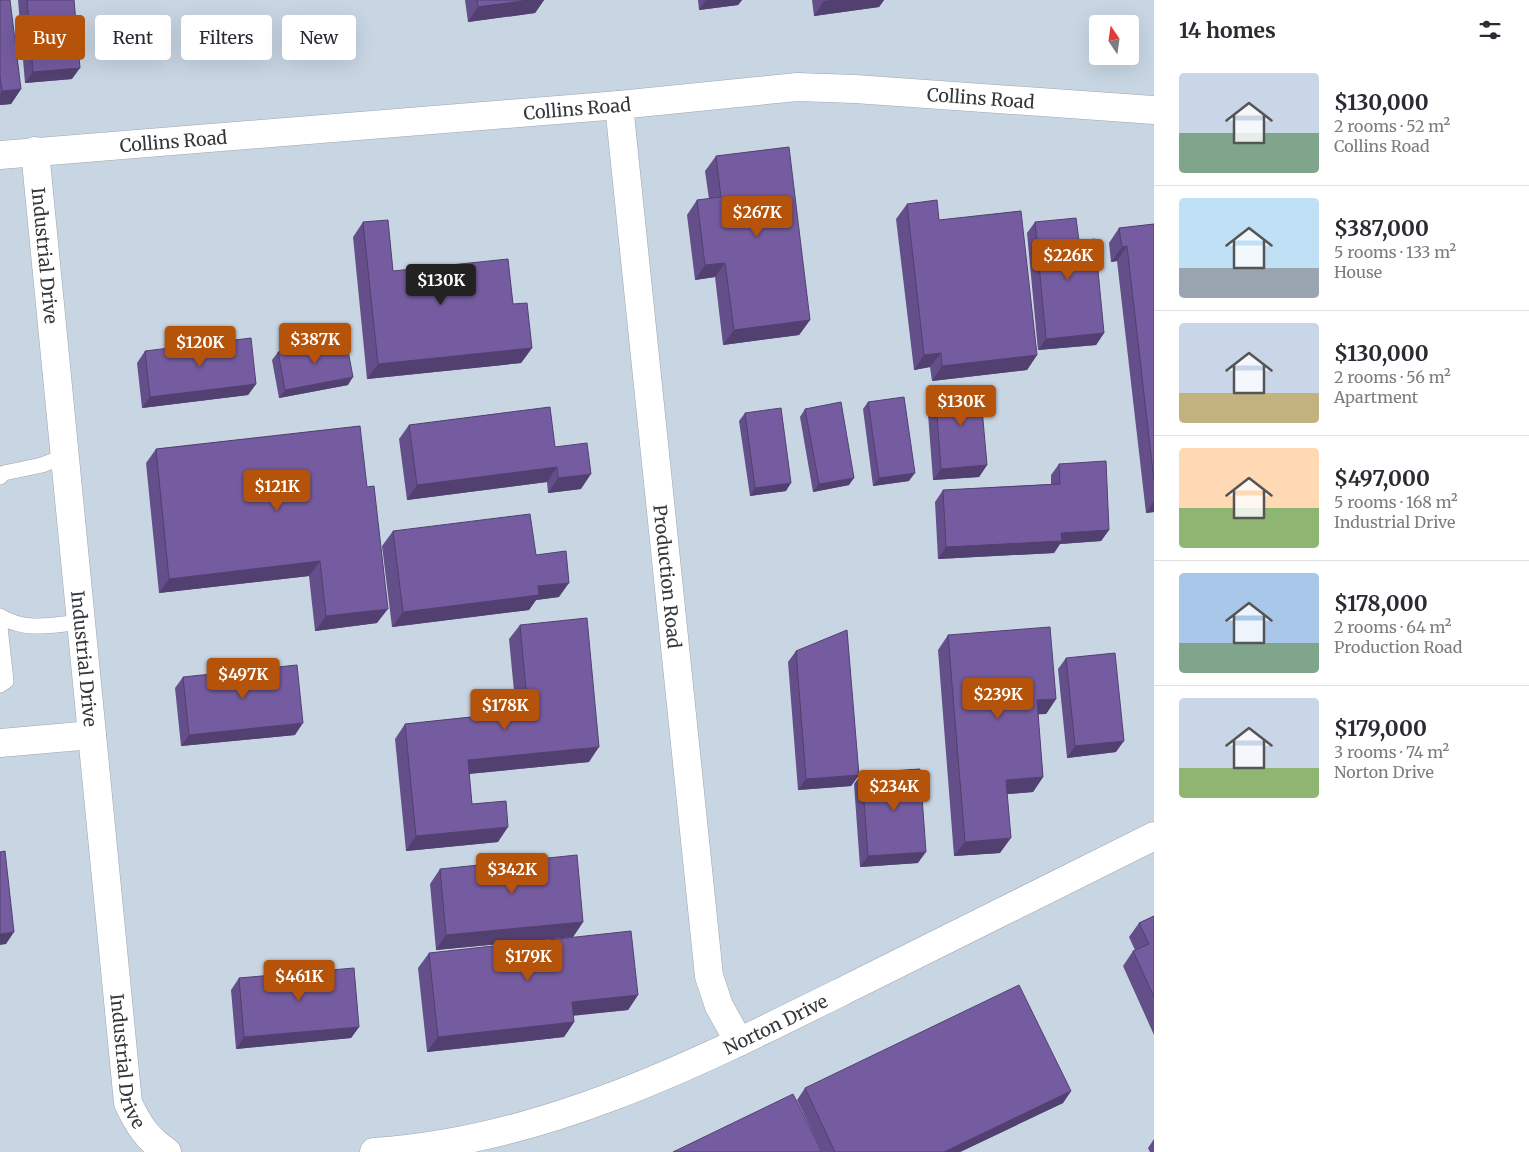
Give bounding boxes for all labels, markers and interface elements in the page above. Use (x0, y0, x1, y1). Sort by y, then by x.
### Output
chip: Buy (15, 15, 85, 60)
chip: Rent (95, 15, 171, 60)
chip: Filters (181, 15, 272, 60)
chip: New (282, 15, 356, 60)
north arrow (1089, 15, 1139, 65)
map controls (1089, 15, 1139, 65)
icon: filters (1476, 16, 1504, 44)
text: 14 homes (1179, 17, 1276, 44)
street label: Collins Road (926, 83, 1035, 113)
text: $130,000 (1334, 89, 1429, 116)
street label: Collins Road (523, 92, 632, 124)
icon: home (1219, 93, 1279, 153)
text: 2 rooms · 52 m² (1334, 116, 1450, 136)
street label: Collins Road (119, 125, 228, 157)
text: Collins Road (1334, 136, 1430, 156)
street label: Industrial Drive (27, 186, 63, 325)
pin: $267K (722, 196, 792, 238)
text: $267K (732, 202, 782, 222)
text: $387,000 (1334, 215, 1429, 242)
icon: home (1219, 218, 1279, 278)
pin: $226K (1033, 238, 1103, 281)
text: 5 rooms · 133 m² (1334, 242, 1456, 262)
text: $226K (1043, 245, 1093, 265)
text: House (1334, 262, 1382, 282)
pin: $130K (406, 264, 476, 306)
text: $130K (417, 270, 465, 290)
pin: $387K (280, 322, 350, 365)
pin: $120K (165, 326, 235, 368)
text: $387K (290, 329, 340, 349)
text: $120K (176, 332, 224, 352)
text: $130,000 (1334, 340, 1429, 367)
icon: home (1219, 343, 1279, 403)
text: 2 rooms · 56 m² (1334, 367, 1451, 387)
pin: $130K (926, 384, 996, 427)
text: Apartment (1334, 387, 1418, 407)
text: $130K (937, 391, 985, 411)
text: $497,000 (1334, 465, 1430, 492)
icon: home (1219, 468, 1279, 528)
pin: $121K (242, 470, 312, 512)
text: $121K (254, 476, 300, 496)
text: 5 rooms · 168 m² (1334, 492, 1458, 512)
street label: Production Road (649, 503, 687, 650)
text: Industrial Drive (1334, 512, 1455, 532)
street label: Industrial Drive (66, 589, 103, 728)
text: $178,000 (1334, 590, 1428, 617)
icon: home (1219, 593, 1279, 653)
text: 2 rooms · 64 m² (1334, 617, 1452, 637)
text: Production Road (1334, 637, 1462, 657)
pin: $497K (208, 658, 278, 700)
text: $497K (218, 664, 268, 684)
pin: $239K (963, 678, 1033, 720)
text: $239K (973, 684, 1023, 704)
pin: $178K (470, 688, 540, 731)
text: $178K (481, 695, 529, 715)
text: $179,000 (1334, 715, 1427, 742)
icon: home (1219, 718, 1279, 778)
text: 3 rooms · 74 m² (1334, 742, 1449, 762)
text: Norton Drive (1334, 762, 1434, 782)
pin: $234K (859, 770, 929, 812)
text: $234K (869, 776, 919, 796)
pin: $342K (477, 852, 547, 895)
text: $342K (487, 859, 537, 879)
pin: $179K (493, 940, 563, 982)
text: $179K (504, 946, 552, 966)
pin: $461K (264, 960, 334, 1002)
text: $461K (275, 966, 323, 986)
street label: Norton Drive (720, 989, 831, 1059)
street label: Industrial Drive (106, 992, 151, 1133)

